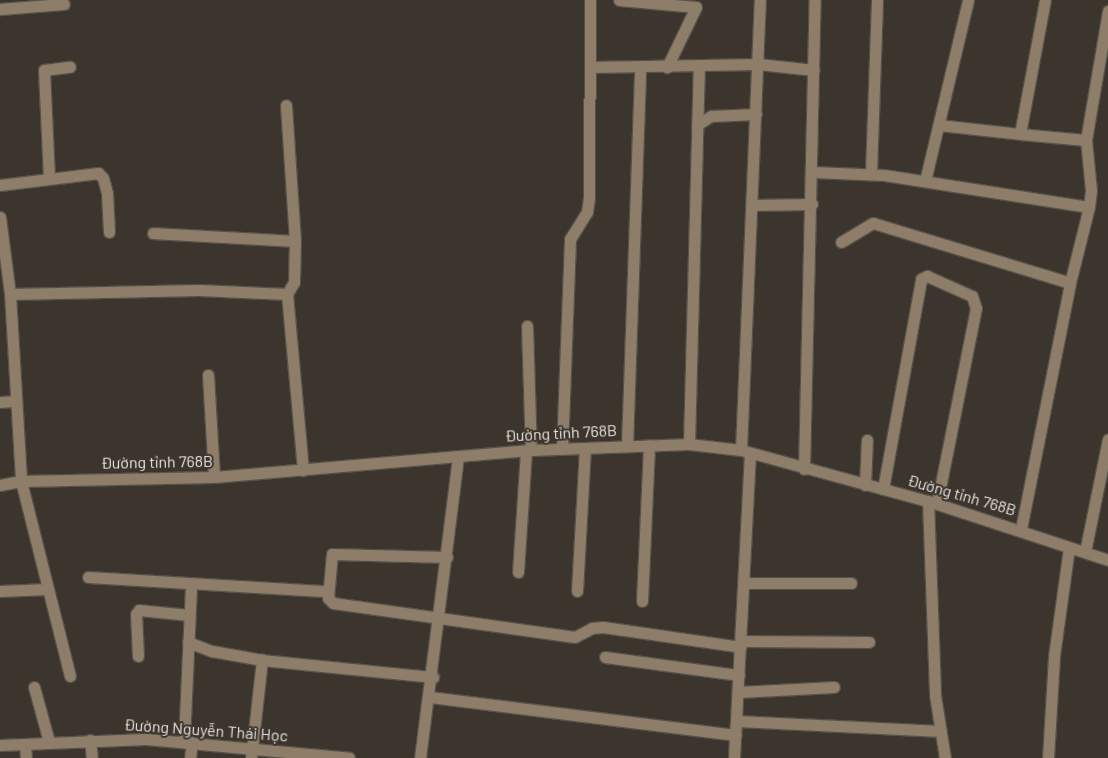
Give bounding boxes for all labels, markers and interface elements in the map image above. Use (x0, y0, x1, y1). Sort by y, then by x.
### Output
street label: Đường tỉnh 768B (505, 420, 617, 446)
street label: Đường tỉnh 768B (101, 451, 213, 473)
street label: Đường tỉnh 768B (905, 470, 1019, 520)
street label: Đường Nguyễn Thái Học (123, 715, 289, 745)

